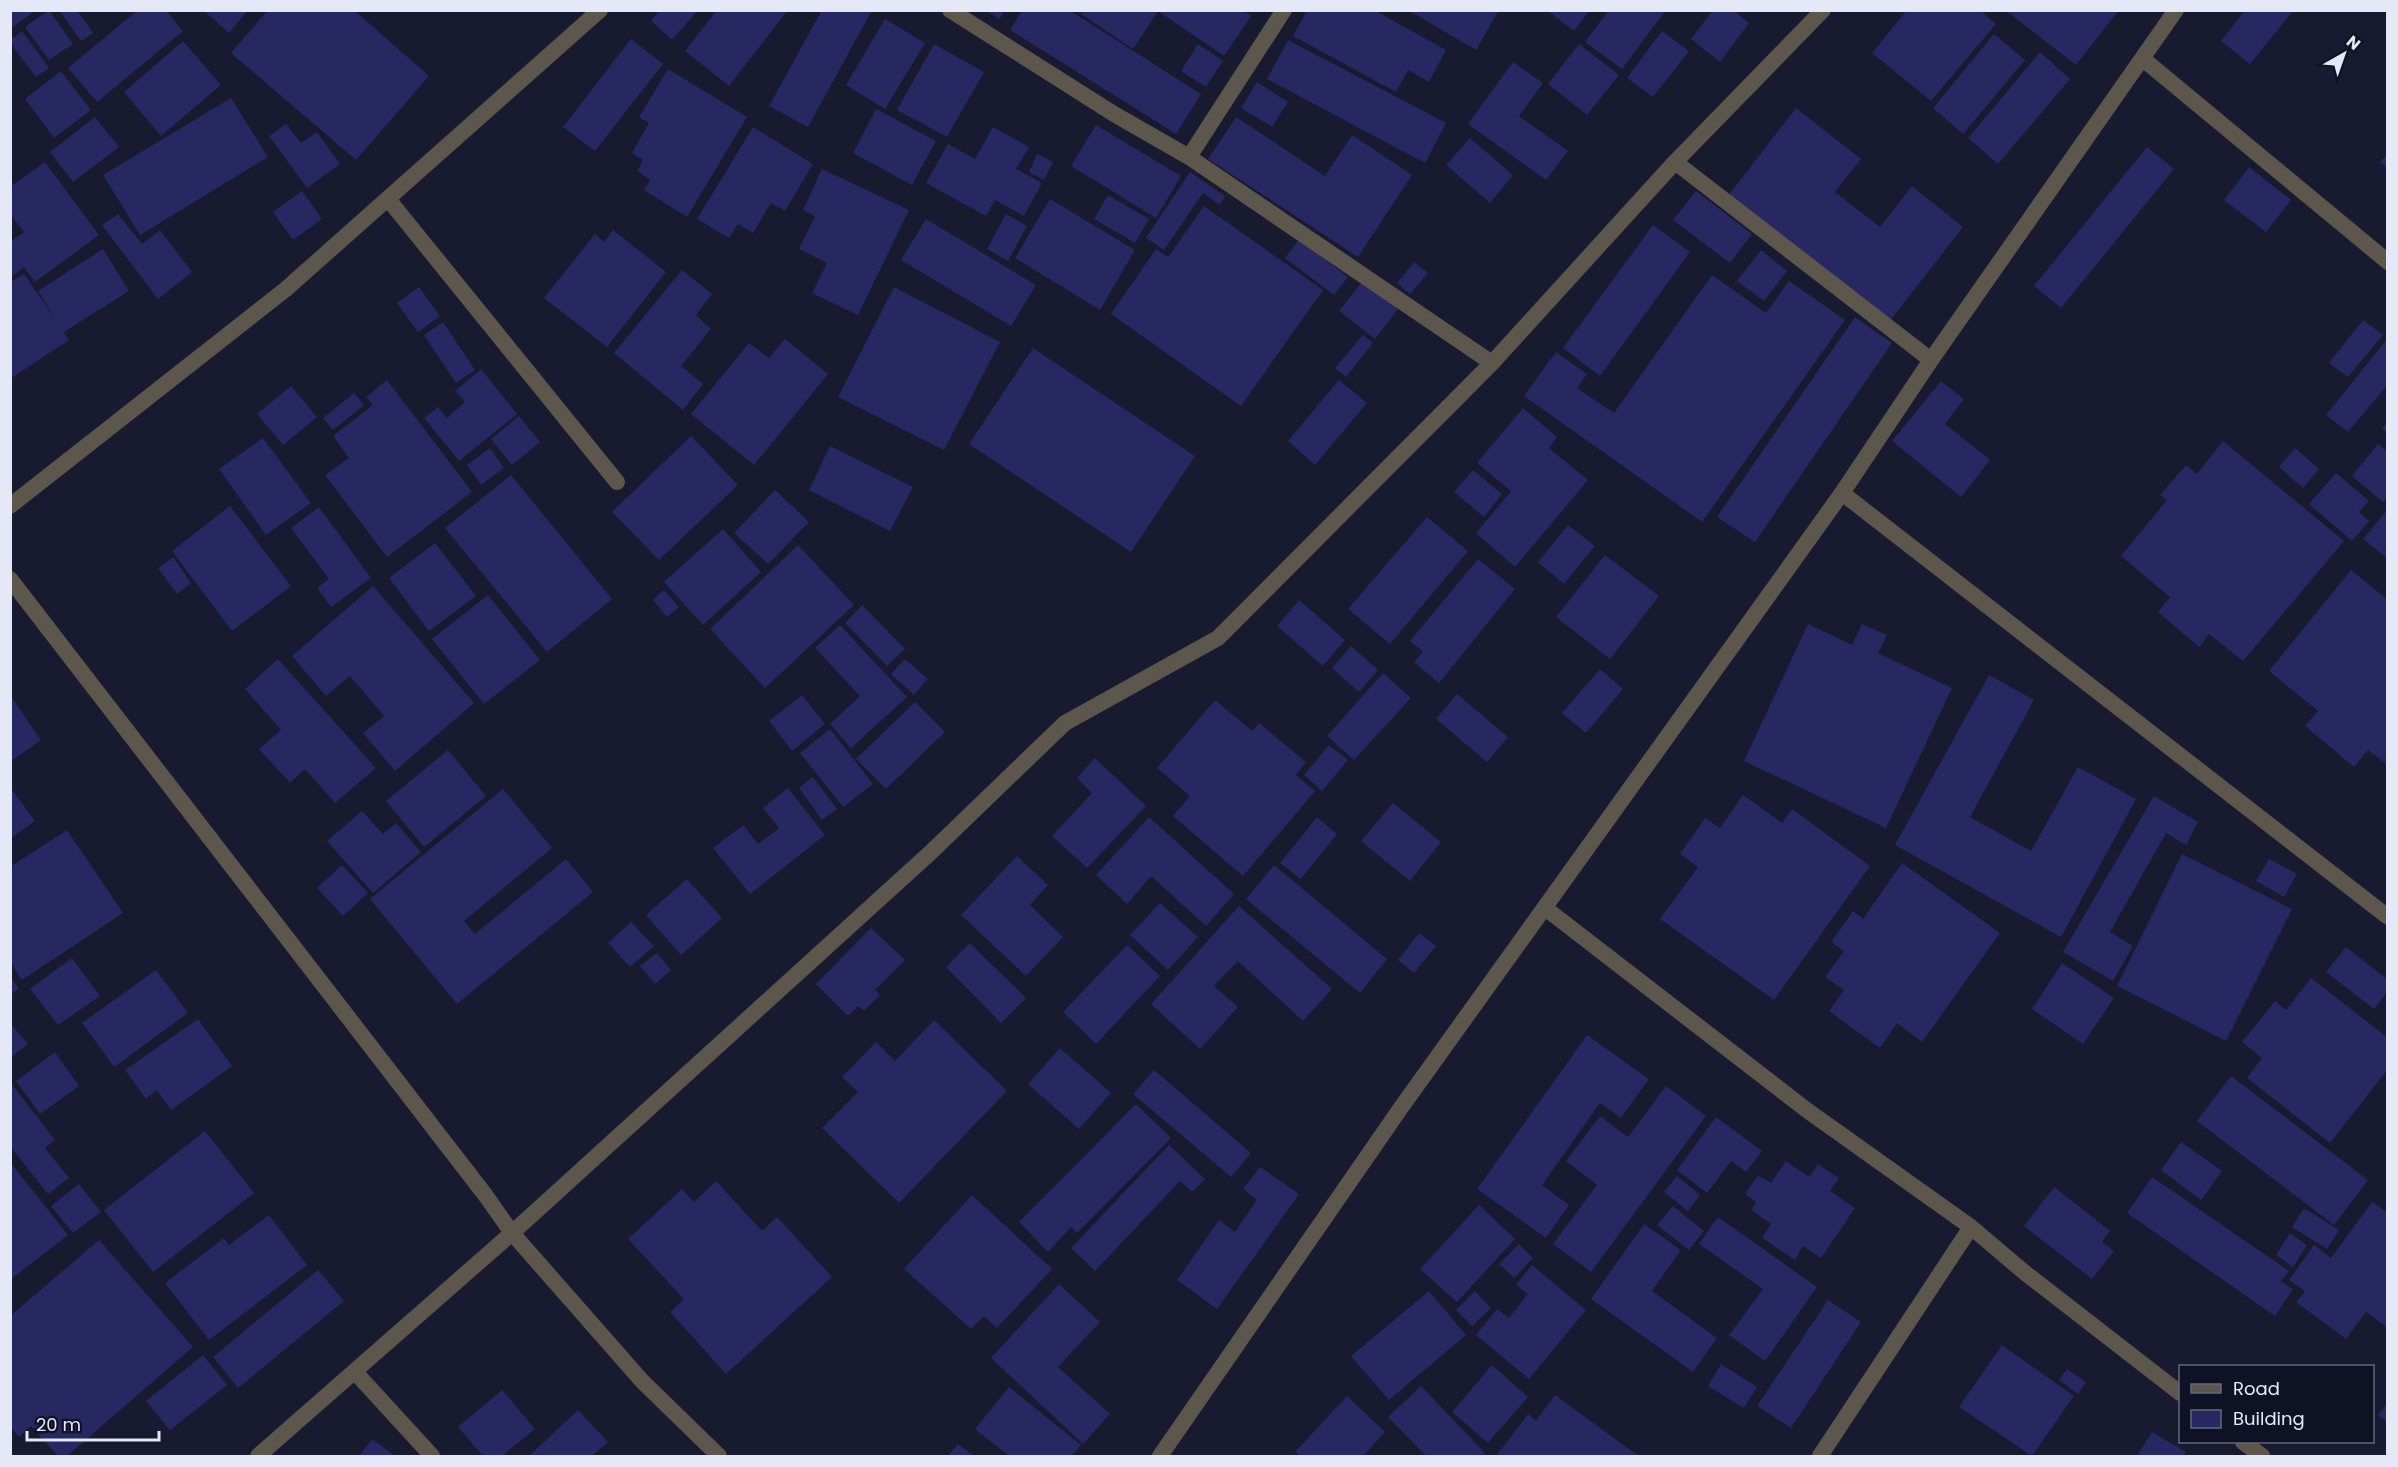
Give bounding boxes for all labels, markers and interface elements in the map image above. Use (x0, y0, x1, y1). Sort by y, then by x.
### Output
north arrow (2314, 24, 2374, 84)
text: N (2341, 30, 2365, 56)
legend (2179, 1365, 2374, 1443)
text: Road (2233, 1376, 2280, 1401)
scale bar (27, 1404, 159, 1442)
text: Building (2233, 1406, 2305, 1431)
text: 20 m (36, 1412, 81, 1437)

